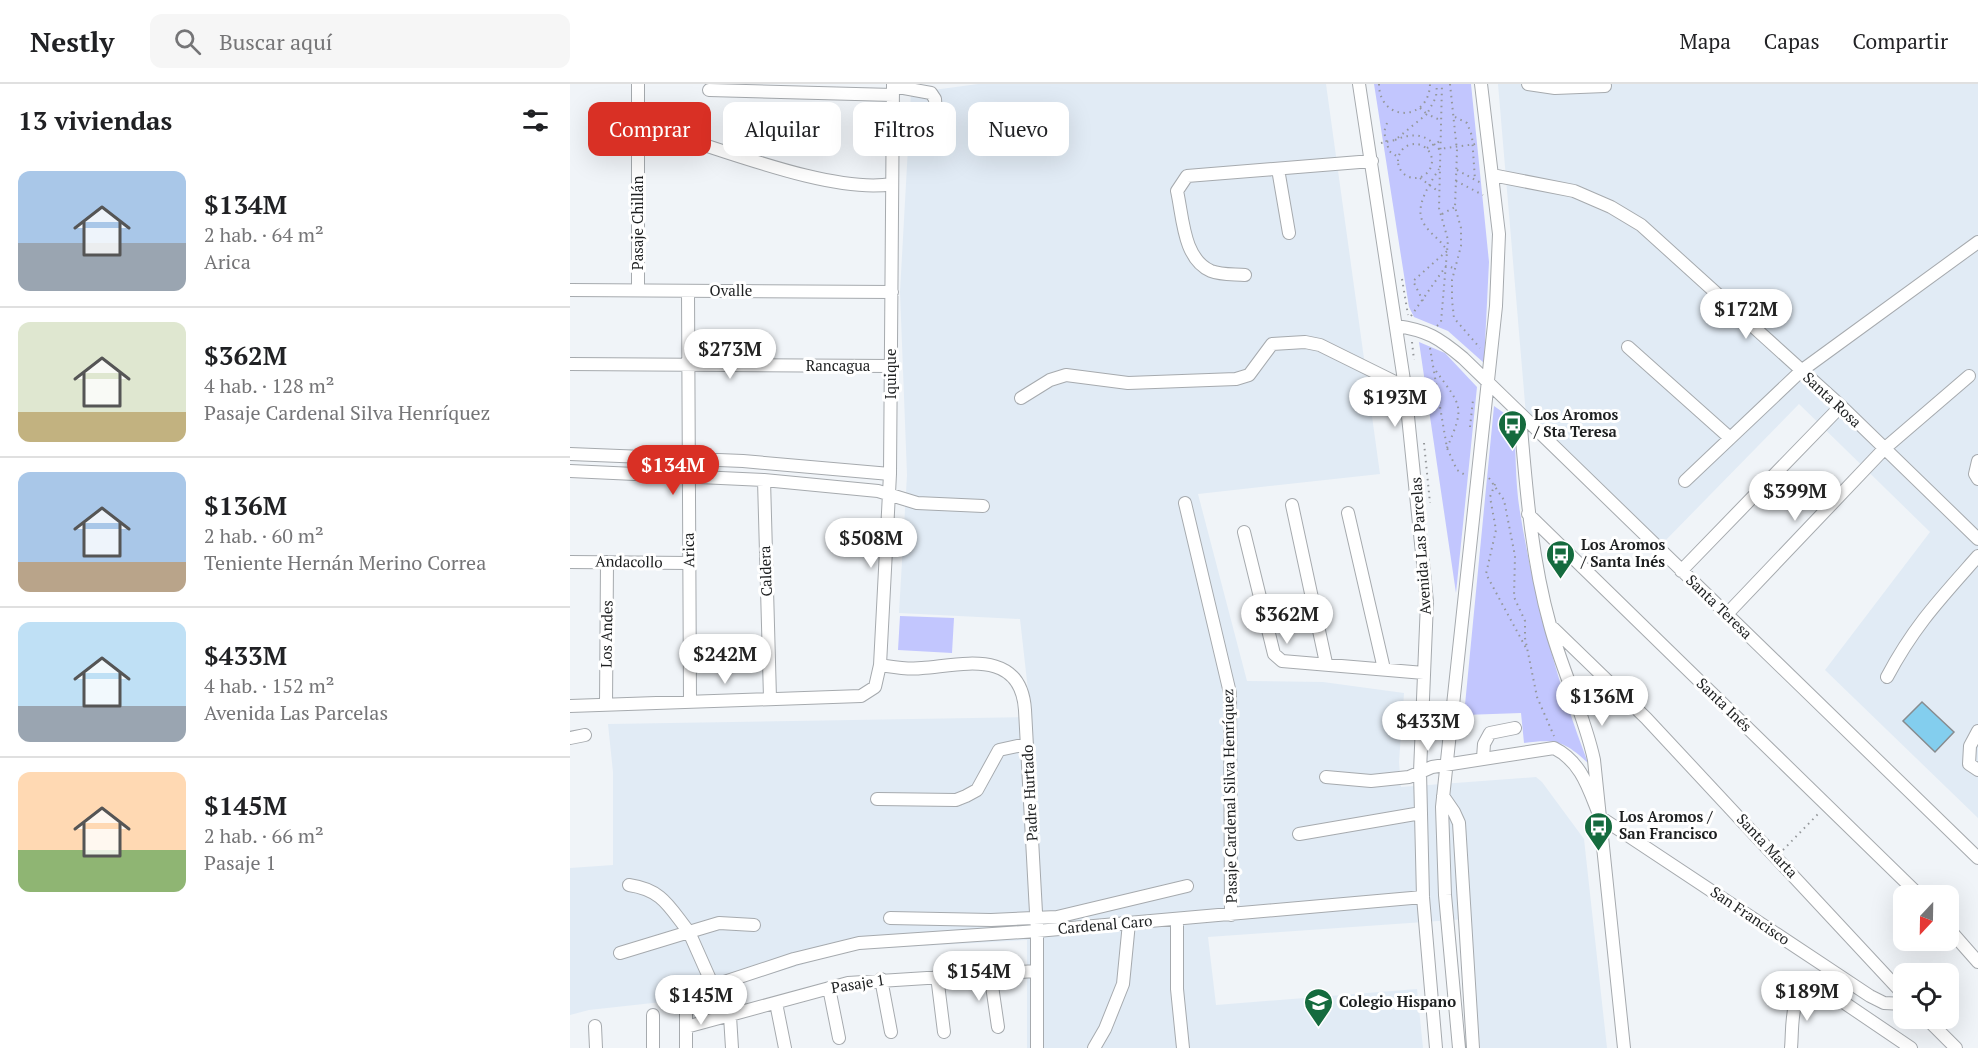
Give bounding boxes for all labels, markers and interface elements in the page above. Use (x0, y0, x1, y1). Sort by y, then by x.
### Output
search box (150, 14, 570, 68)
text: Nestly (30, 23, 114, 60)
icon: search (171, 25, 204, 58)
text: Buscar aquí (219, 27, 332, 56)
text: Mapa (1679, 27, 1731, 55)
text: Capas (1764, 27, 1820, 55)
text: Compartir (1853, 27, 1948, 55)
chip: Comprar (588, 102, 711, 156)
chip: Alquilar (723, 102, 841, 156)
chip: Filtros (853, 102, 956, 156)
chip: Nuevo (968, 102, 1069, 156)
text: 13 viviendas (18, 103, 172, 137)
icon: filters (519, 104, 552, 137)
street label: Pasaje Chillán (627, 176, 647, 270)
text: $134M (204, 187, 287, 221)
icon: home (66, 195, 138, 267)
text: 2 hab. · 64 m² (204, 221, 324, 248)
text: Arica (204, 248, 251, 275)
street label: Ovalle (710, 280, 752, 300)
pin: $172M (1704, 289, 1788, 340)
text: $172M (1714, 295, 1778, 322)
pin: $273M (688, 329, 772, 380)
text: $273M (698, 335, 762, 362)
text: $362M (204, 338, 287, 372)
icon: home (66, 346, 138, 418)
street label: Iquique (880, 348, 900, 400)
street label: Rancagua (806, 355, 871, 375)
street label: Santa Rosa (1799, 367, 1866, 432)
text: 4 hab. · 128 m² (204, 372, 334, 399)
pin: $193M (1353, 377, 1437, 428)
text: $193M (1363, 383, 1427, 410)
text: Pasaje Cardenal Silva Henríquez (204, 399, 490, 426)
place label: Los Aromos / Sta Teresa (1533, 404, 1618, 441)
bus stop icon: Los Aromos / Sta Teresa (1497, 408, 1529, 450)
pin: $134M (631, 445, 715, 496)
text: $134M (641, 451, 705, 478)
pin: $399M (1753, 471, 1837, 522)
street label: Avenida Las Parcelas (1405, 477, 1435, 616)
text: $399M (1763, 477, 1827, 504)
text: $136M (204, 488, 287, 522)
icon: home (66, 496, 138, 568)
pin: $508M (829, 518, 913, 569)
text: 2 hab. · 60 m² (204, 522, 324, 549)
text: $508M (839, 524, 903, 551)
street label: Arica (678, 532, 698, 568)
place label: Los Aromos / Santa Inés (1580, 534, 1665, 571)
bus stop icon: Los Aromos / Santa Inés (1544, 538, 1576, 580)
street label: Caldera (754, 545, 776, 597)
text: Teniente Hernán Merino Correa (204, 549, 486, 576)
street label: Andacollo (595, 550, 663, 572)
street label: Santa Teresa (1682, 570, 1757, 643)
pin: $362M (1245, 594, 1329, 645)
street label: Los Andes (595, 600, 617, 668)
text: $362M (1255, 600, 1319, 627)
pin: $242M (683, 634, 767, 685)
text: $433M (204, 638, 287, 672)
text: $242M (693, 640, 757, 667)
icon: home (66, 646, 138, 718)
text: 4 hab. · 152 m² (204, 672, 334, 699)
street label: Santa Inés (1693, 673, 1757, 736)
pin: $136M (1560, 676, 1644, 727)
text: $136M (1570, 682, 1634, 709)
street label: Pasaje Cardenal Silva Henríquez (1217, 689, 1241, 904)
text: Avenida Las Parcelas (204, 699, 388, 726)
pin: $433M (1386, 701, 1470, 752)
text: $433M (1396, 707, 1460, 734)
street label: Padre Hurtado (1016, 744, 1042, 842)
text: $145M (204, 788, 287, 822)
icon: home (66, 796, 138, 868)
place label: Los Aromos / San Francisco (1619, 806, 1718, 843)
street label: Santa Marta (1733, 809, 1803, 882)
bus stop icon: Los Aromos / San Francisco (1582, 810, 1614, 852)
text: 2 hab. · 66 m² (204, 822, 324, 849)
text: Pasaje 1 (204, 849, 276, 876)
street label: San Francisco (1707, 881, 1794, 949)
north arrow (1893, 885, 1959, 951)
map controls (1893, 885, 1959, 1029)
street label: Cardenal Caro (1057, 910, 1153, 938)
pin: $154M (937, 951, 1021, 1002)
text: $154M (947, 957, 1011, 984)
button: locate (1893, 963, 1959, 1029)
street label: Pasaje 1 (830, 969, 886, 997)
pin: $189M (1765, 971, 1849, 1022)
pin: $145M (659, 975, 743, 1026)
text: $189M (1775, 977, 1839, 1004)
text: $145M (669, 981, 733, 1008)
school or university icon: Colegio Hispano (1302, 986, 1334, 1028)
place label: Colegio Hispano (1339, 991, 1456, 1011)

